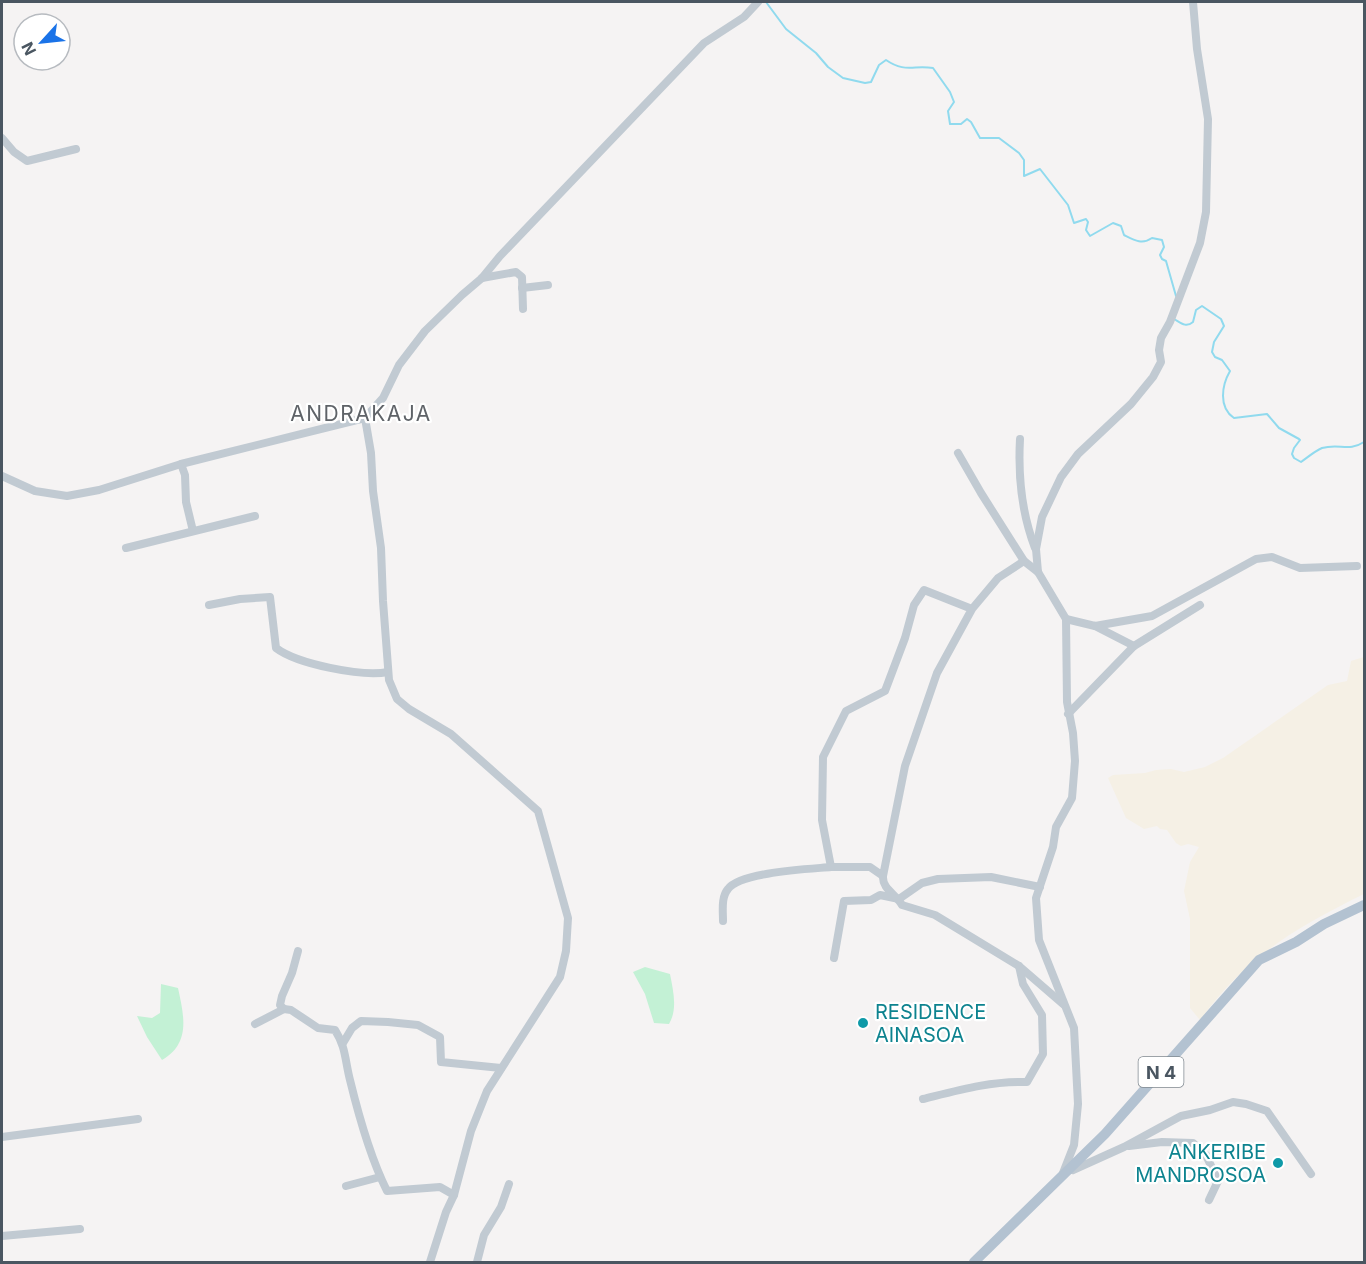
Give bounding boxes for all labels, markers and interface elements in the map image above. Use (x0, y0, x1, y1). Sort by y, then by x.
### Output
north arrow (12, 12, 72, 72)
text: N (17, 39, 40, 59)
district label: ANDRAKAJA (290, 401, 432, 426)
place label: RESIDENCE AINASOA (875, 1000, 986, 1047)
marker: RESIDENCE AINASOA (856, 1016, 870, 1030)
road number: N 4 (1138, 1057, 1184, 1087)
place label: ANKERIBE MANDROSOA (1135, 1140, 1266, 1187)
marker: ANKERIBE MANDROSOA (1271, 1156, 1285, 1170)

